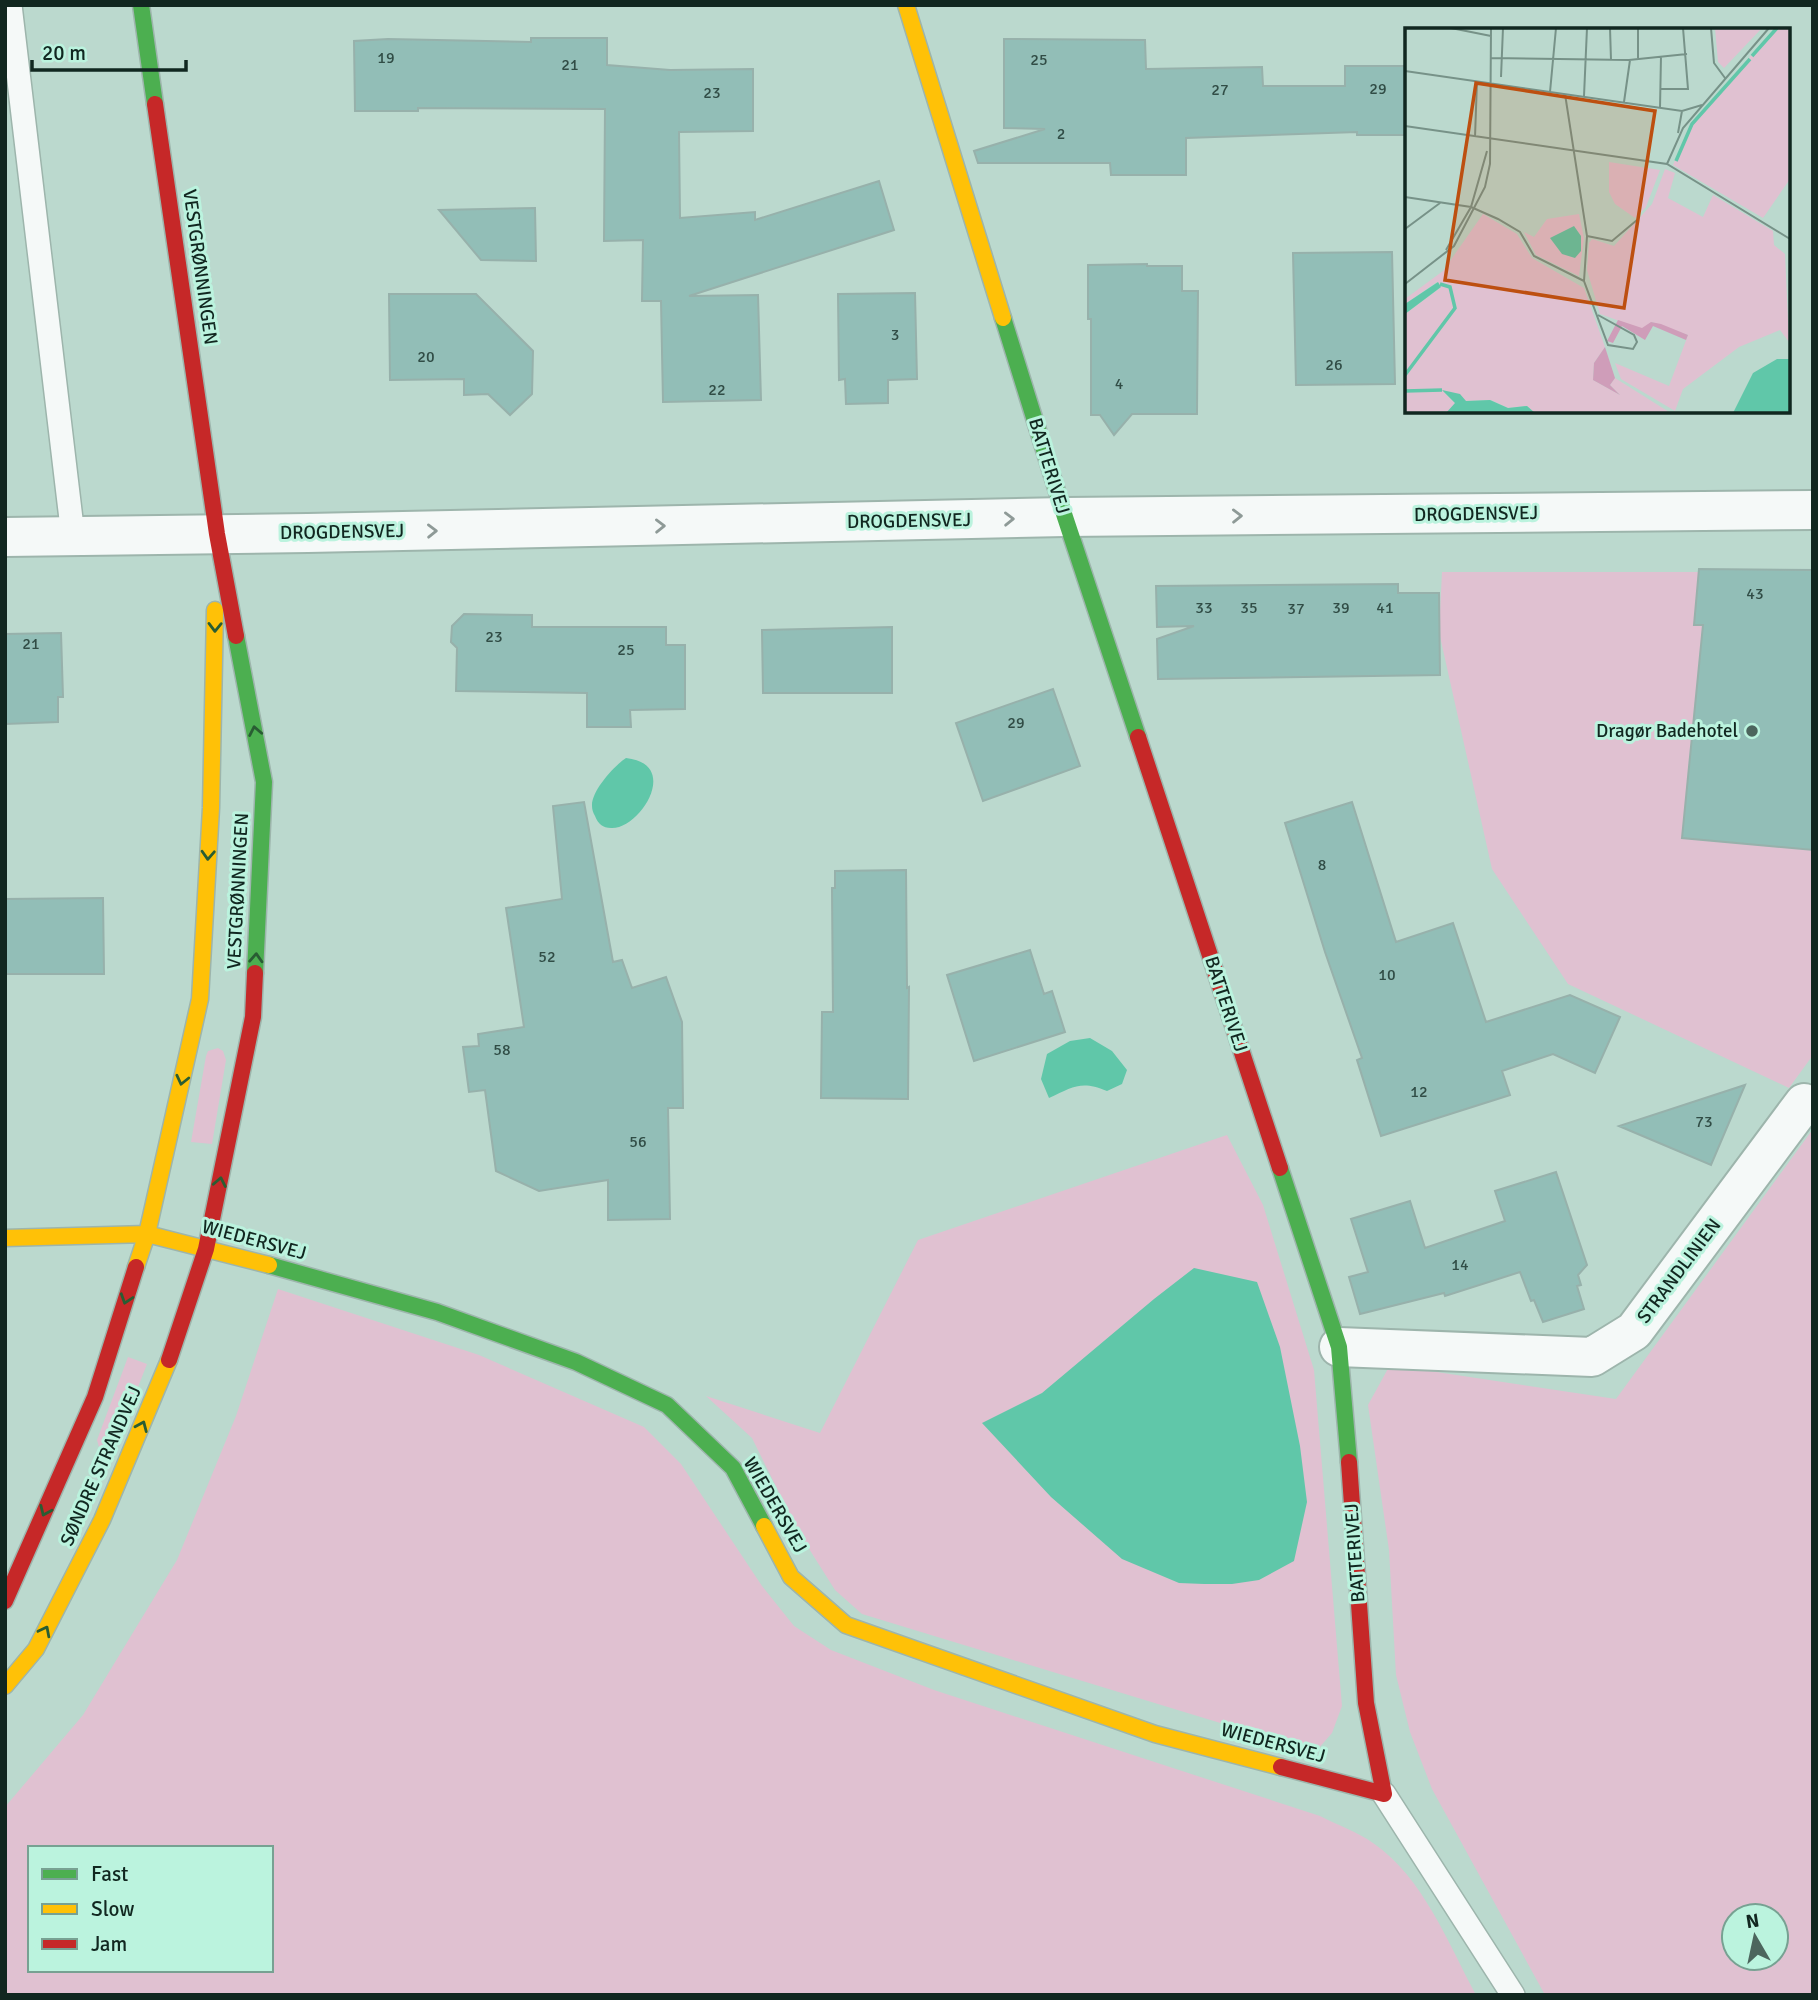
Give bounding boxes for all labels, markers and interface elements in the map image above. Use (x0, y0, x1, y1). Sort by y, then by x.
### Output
scale bar (32, 28, 186, 72)
inset map (1405, 28, 1790, 413)
text: 20 m (42, 40, 86, 66)
house number: 19 (377, 48, 395, 68)
house number: 25 (1030, 50, 1048, 70)
house number: 21 (561, 55, 579, 75)
house number: 29 (1369, 79, 1387, 99)
house number: 27 (1211, 80, 1229, 100)
house number: 23 (703, 83, 721, 103)
house number: 2 (1057, 124, 1065, 144)
street label: VESTGRØNNINGEN (177, 188, 223, 346)
house number: 3 (891, 325, 899, 345)
house number: 20 (417, 347, 435, 367)
house number: 26 (1325, 355, 1343, 375)
house number: 4 (1115, 374, 1124, 394)
house number: 22 (708, 380, 726, 400)
street label: BATTERIVEJ (1023, 415, 1075, 517)
street label: DROGDENSVEJ (1414, 501, 1538, 527)
street label: DROGDENSVEJ (847, 508, 971, 534)
one-way arrow (1232, 508, 1243, 524)
one-way arrow (1004, 511, 1015, 526)
one-way arrow (655, 518, 665, 534)
street label: DROGDENSVEJ (280, 519, 404, 545)
one-way arrow (427, 523, 438, 538)
house number: 43 (1746, 584, 1764, 604)
house number: 33 (1195, 598, 1213, 618)
house number: 35 (1240, 598, 1258, 618)
house number: 39 (1332, 598, 1350, 618)
house number: 41 (1376, 598, 1394, 618)
house number: 37 (1287, 599, 1305, 619)
one-way arrow (207, 622, 222, 633)
house number: 23 (485, 627, 503, 647)
house number: 21 (22, 634, 40, 654)
house number: 25 (617, 640, 635, 660)
house number: 29 (1007, 713, 1025, 733)
place label: Dragør Badehotel (1596, 719, 1738, 743)
marker: Dragør Badehotel (1744, 723, 1760, 739)
one-way arrow (248, 725, 263, 737)
street label: VESTGRØNNINGEN (222, 812, 254, 970)
one-way arrow (201, 849, 216, 860)
house number: 8 (1318, 855, 1326, 875)
house number: 52 (538, 947, 556, 967)
one-way arrow (249, 952, 264, 963)
street label: BATTERIVEJ (1199, 953, 1253, 1055)
house number: 10 (1378, 965, 1396, 985)
house number: 58 (493, 1040, 511, 1060)
one-way arrow (175, 1074, 190, 1086)
house number: 12 (1410, 1082, 1428, 1102)
house number: 73 (1695, 1112, 1713, 1132)
house number: 56 (629, 1132, 647, 1152)
one-way arrow (212, 1176, 227, 1188)
street label: STRANDLINIEN (1632, 1214, 1726, 1328)
street label: WIEDERSVEJ (199, 1215, 309, 1265)
house number: 14 (1451, 1255, 1469, 1275)
one-way arrow (120, 1292, 134, 1304)
street label: SØNDRE STRANDVEJ (55, 1382, 147, 1550)
one-way arrow (134, 1420, 148, 1432)
street label: WIEDERSVEJ (738, 1453, 812, 1557)
street label: BATTERIVEJ (1340, 1503, 1370, 1603)
one-way arrow (39, 1504, 53, 1516)
one-way arrow (37, 1626, 50, 1638)
street label: WIEDERSVEJ (1218, 1718, 1328, 1768)
legend (28, 1846, 273, 1972)
text: Fast (91, 1861, 128, 1887)
text: Slow (91, 1896, 135, 1922)
north arrow (1720, 1902, 1790, 1972)
text: N (1744, 1908, 1761, 1934)
text: Jam (91, 1931, 127, 1957)

